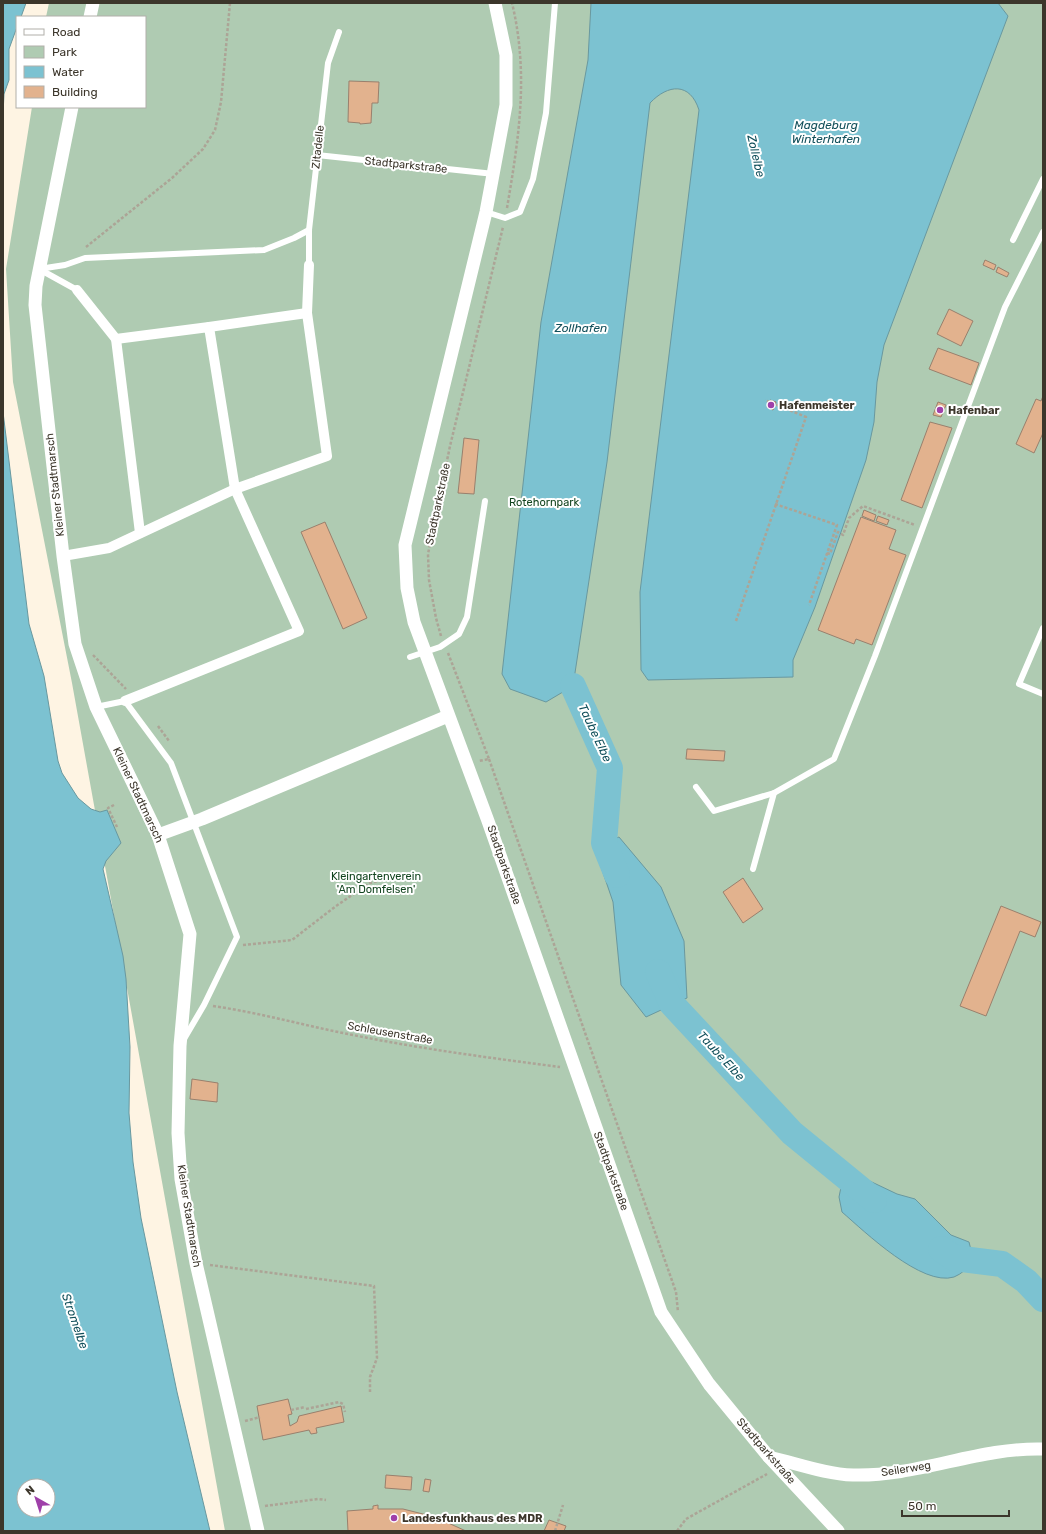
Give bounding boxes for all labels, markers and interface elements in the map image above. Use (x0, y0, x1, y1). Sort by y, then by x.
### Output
legend (16, 16, 146, 108)
text: Road (52, 25, 80, 39)
text: Park (52, 45, 78, 59)
text: Water (52, 65, 84, 79)
text: Building (52, 85, 98, 99)
water label: Magdeburg Winterhafen (792, 118, 860, 146)
street label: Zitadelle (309, 125, 327, 169)
water label: Zollelbe (744, 132, 768, 179)
street label: Stadtparkstraße (364, 154, 448, 176)
water label: Zollhafen (554, 321, 607, 335)
place label: Hafenmeister (779, 399, 855, 412)
marker: Hafenmeister (766, 400, 776, 410)
place label: Hafenbar (948, 404, 999, 417)
marker: Hafenbar (935, 405, 945, 415)
street label: Kleiner Stadtmarsch (43, 433, 67, 537)
street label: Stadtparkstraße (423, 462, 453, 546)
park label: Rotehornpark (509, 496, 579, 509)
water label: Taube Elbe (576, 702, 615, 764)
street label: Kleiner Stadtmarsch (110, 745, 166, 845)
street label: Stadtparkstraße (484, 824, 524, 906)
park label: Kleingartenverein 'Am Domfelsen' (331, 870, 421, 896)
street label: Schleusenstraße (346, 1019, 434, 1047)
water label: Taube Elbe (695, 1029, 747, 1084)
street label: Stadtparkstraße (591, 1130, 631, 1212)
street label: Kleiner Stadtmarsch (174, 1164, 204, 1268)
water label: Stromelbe (59, 1292, 91, 1351)
street label: Stadtparkstraße (734, 1415, 798, 1487)
street label: Seilerweg (880, 1459, 932, 1479)
north arrow (16, 1478, 56, 1518)
text: N (23, 1483, 37, 1498)
scale bar (902, 1492, 1009, 1518)
text: 50 m (908, 1499, 936, 1513)
place label: Landesfunkhaus des MDR (402, 1512, 543, 1525)
marker: Landesfunkhaus des MDR (389, 1513, 399, 1523)

